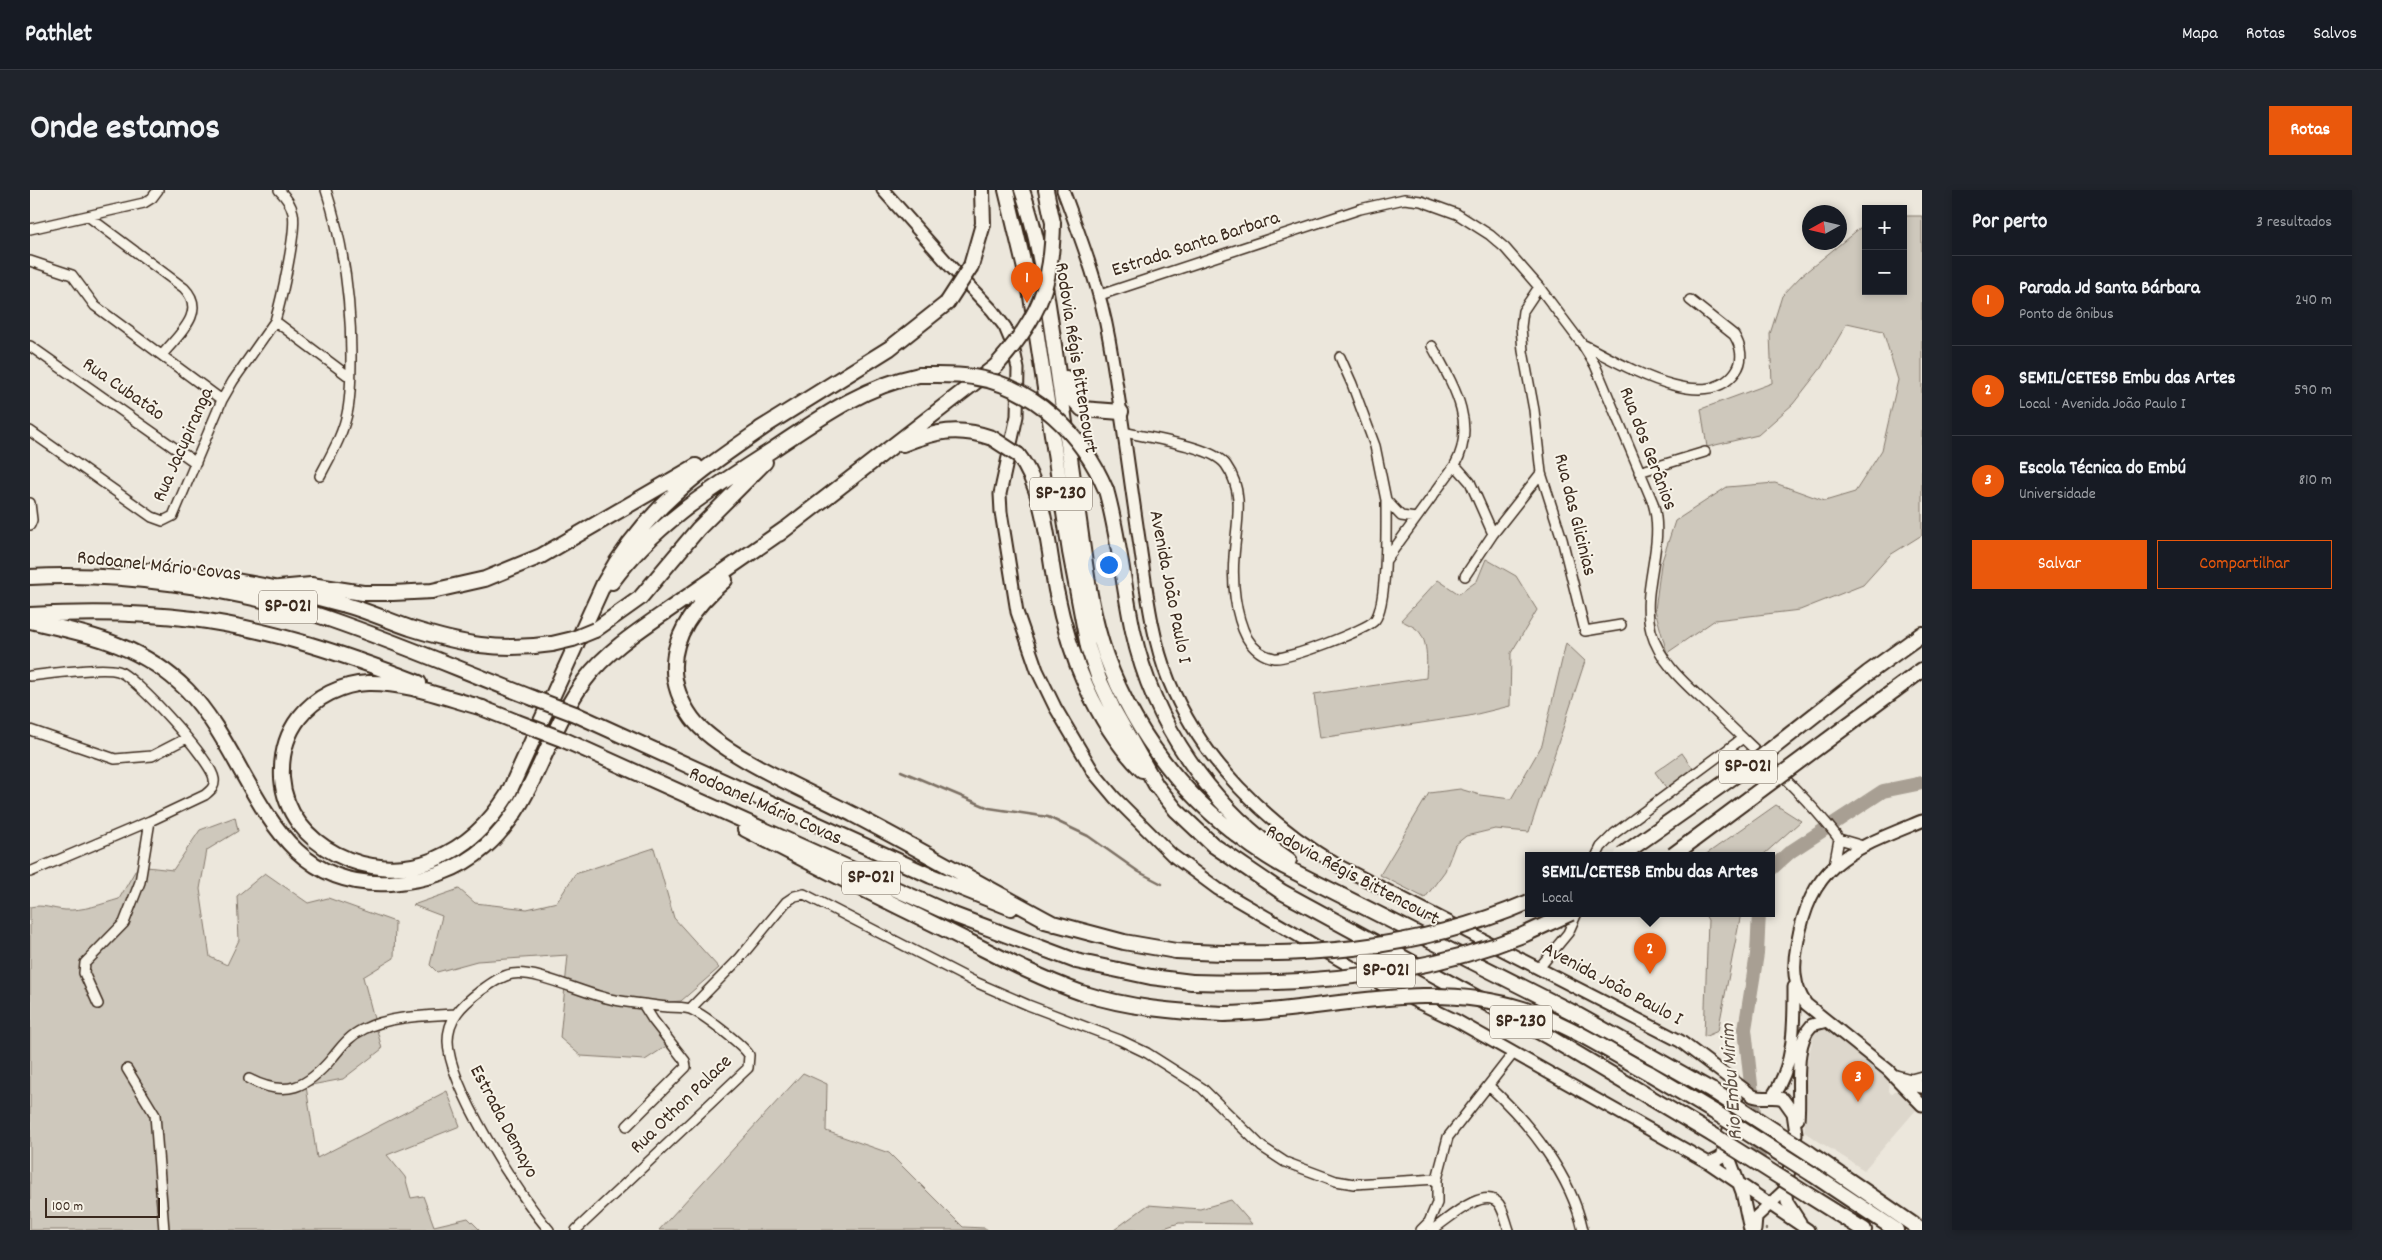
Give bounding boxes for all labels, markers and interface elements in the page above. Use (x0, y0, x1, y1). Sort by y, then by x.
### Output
text: Pathlet (25, 18, 92, 52)
text: Mapa (2182, 22, 2218, 47)
text: Rotas (2246, 22, 2285, 47)
text: Salvos (2313, 22, 2357, 47)
text: Onde estamos (30, 105, 220, 155)
button: Rotas (2269, 106, 2352, 155)
street label: Estrada Santa Barbara (1108, 204, 1284, 285)
north arrow (1802, 205, 1847, 250)
map controls (1862, 205, 1907, 295)
button: + (1862, 205, 1907, 250)
text: Por perto (1972, 208, 2047, 238)
text: 3 resultados (2256, 211, 2332, 234)
button: − (1862, 250, 1907, 295)
street label: Rodovia Régis Bittencourt (1046, 261, 1104, 455)
pin: 1 (1011, 262, 1043, 303)
text: Parada Jd Santa Bárbara (2019, 276, 2200, 303)
text: 1 (1986, 289, 1990, 312)
text: 240 m (2295, 289, 2332, 312)
text: Ponto de ônibus (2019, 303, 2114, 326)
street label: Rua Cubatão (76, 351, 170, 429)
text: SEMIL/CETESB Embu das Artes (2019, 366, 2236, 393)
text: 2 (1985, 379, 1992, 402)
text: 590 m (2294, 379, 2332, 402)
street label: Rua Jacupiranga (146, 383, 222, 507)
street label: Rua dos Gerânios (1611, 383, 1683, 515)
text: Local · Avenida João Paulo I (2019, 393, 2186, 416)
street label: Rua das Glicinias (1545, 451, 1603, 579)
text: Escola Técnica do Embú (2019, 456, 2186, 483)
text: 3 (1984, 469, 1992, 492)
text: 810 m (2299, 469, 2332, 492)
road number: SP-230 (1030, 478, 1092, 510)
text: Universidade (2019, 483, 2096, 506)
street label: Avenida João Paulo I (1140, 508, 1198, 666)
button: Salvar (1972, 540, 2147, 589)
button: Compartilhar (2157, 540, 2332, 589)
street label: Rodoanel Mário Covas (76, 544, 242, 590)
your location (1096, 552, 1122, 578)
road number: SP-021 (259, 591, 317, 624)
road number: SP-021 (1719, 750, 1777, 784)
street label: Rodoanel Mário Covas (684, 761, 846, 853)
street label: Rodovia Régis Bittencourt (1260, 818, 1444, 934)
popup (1525, 852, 1775, 917)
text: SEMIL/CETESB Embu das Artes (1542, 860, 1758, 887)
road number: SP-021 (842, 861, 900, 894)
text: Local (1542, 887, 1573, 910)
pin: 2 (1634, 933, 1666, 974)
street label: Avenida João Paulo I (1537, 936, 1687, 1034)
road number: SP-021 (1357, 954, 1415, 988)
road number: SP-230 (1490, 1006, 1552, 1039)
water label: Rio Embu Mirim (1714, 1022, 1752, 1142)
street label: Rua Othon Palace (625, 1049, 740, 1161)
street label: Estrada Demayo (461, 1061, 545, 1184)
pin: 3 (1842, 1061, 1874, 1102)
scale bar (45, 1195, 160, 1218)
text: 100 m (52, 1197, 83, 1217)

